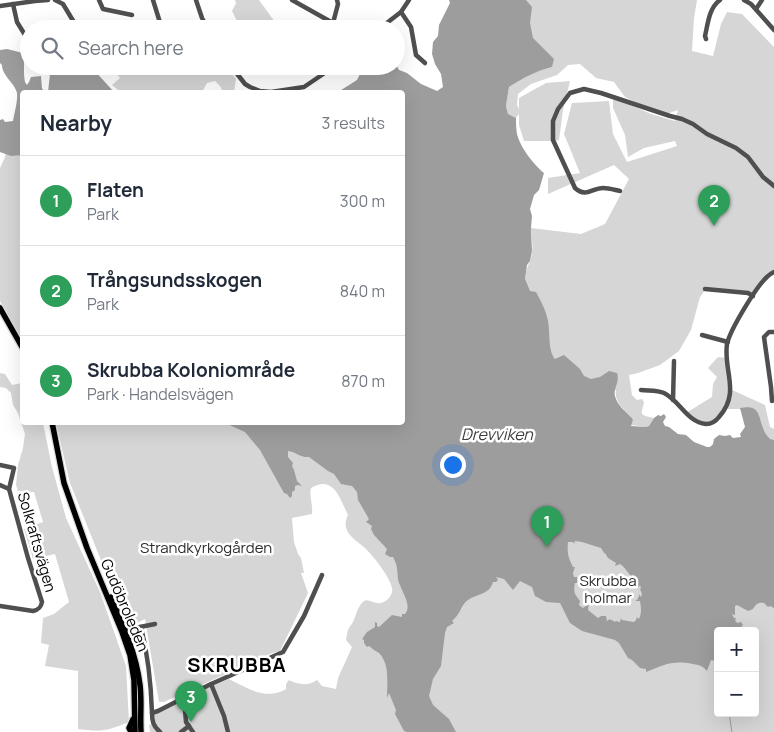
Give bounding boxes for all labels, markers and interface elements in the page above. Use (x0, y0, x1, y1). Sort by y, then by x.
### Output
search box (20, 20, 405, 75)
icon: search (38, 34, 66, 62)
text: Search here (78, 35, 184, 61)
text: Nearby (40, 109, 112, 137)
text: 3 results (322, 112, 385, 134)
text: Flaten (87, 177, 144, 203)
pin: 2 (698, 185, 730, 226)
text: 1 (52, 190, 60, 212)
text: 300 m (340, 190, 385, 212)
text: Park (87, 203, 119, 225)
text: Trångsundsskogen (87, 267, 262, 293)
text: 2 (51, 280, 61, 302)
text: 840 m (340, 280, 385, 302)
text: Park (87, 293, 119, 315)
text: Skrubba Koloniområde (87, 357, 295, 383)
text: 3 (51, 370, 61, 392)
text: 870 m (341, 370, 385, 392)
text: Park · Handelsvägen (87, 383, 233, 405)
water label: Drevviken (461, 423, 533, 445)
your location (440, 452, 466, 478)
street label: Solkraftsvägen (13, 489, 61, 595)
pin: 1 (531, 506, 563, 547)
park label: Strandkyrkogården (140, 537, 272, 558)
street label: Gudöbroleden (96, 555, 154, 655)
park label: Skrubba holmar (579, 570, 637, 608)
map controls (714, 627, 759, 717)
button: + (714, 627, 759, 672)
district label: SKRUBBA (187, 651, 287, 678)
button: − (714, 672, 759, 717)
pin: 3 (175, 681, 207, 722)

